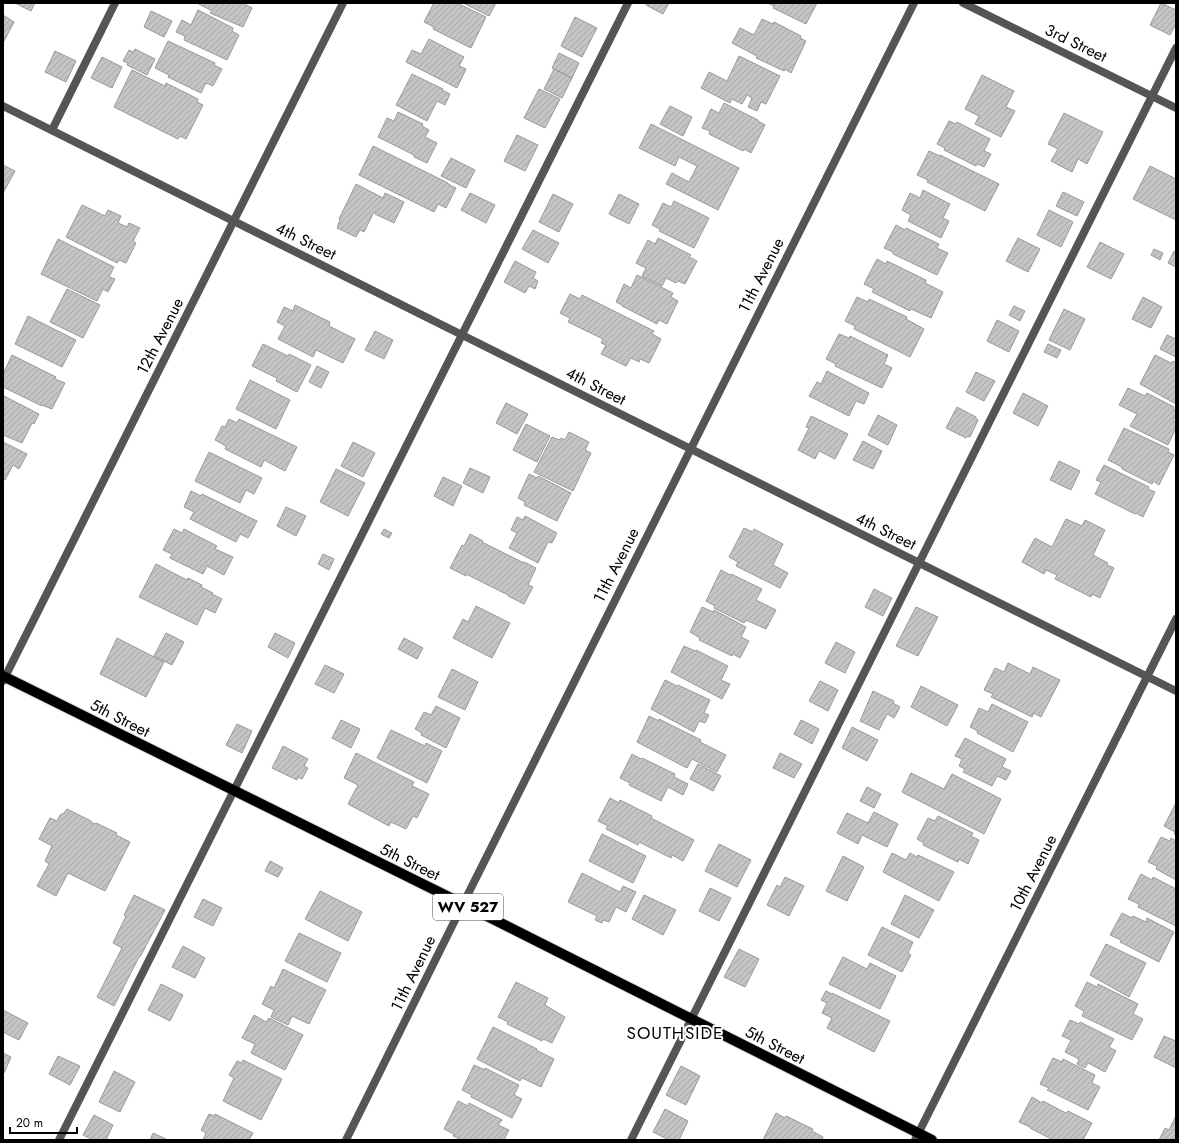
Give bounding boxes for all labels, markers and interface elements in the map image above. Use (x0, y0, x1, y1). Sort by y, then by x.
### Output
street label: 3rd Street (1041, 18, 1111, 68)
street label: 4th Street (272, 217, 340, 266)
street label: 11th Avenue (732, 234, 790, 316)
street label: 12th Avenue (131, 294, 189, 378)
street label: 4th Street (562, 361, 630, 411)
street label: 4th Street (852, 507, 920, 556)
street label: 11th Avenue (587, 524, 645, 606)
street label: 5th Street (86, 693, 154, 743)
street label: 10th Avenue (1004, 830, 1062, 916)
street label: 5th Street (376, 838, 444, 886)
road number: WV 527 (433, 894, 503, 920)
street label: 11th Avenue (385, 931, 441, 1015)
street label: 5th Street (741, 1020, 809, 1070)
district label: SOUTHSIDE (627, 1021, 723, 1045)
scale bar (10, 1109, 77, 1135)
text: 20 m (16, 1114, 43, 1132)

